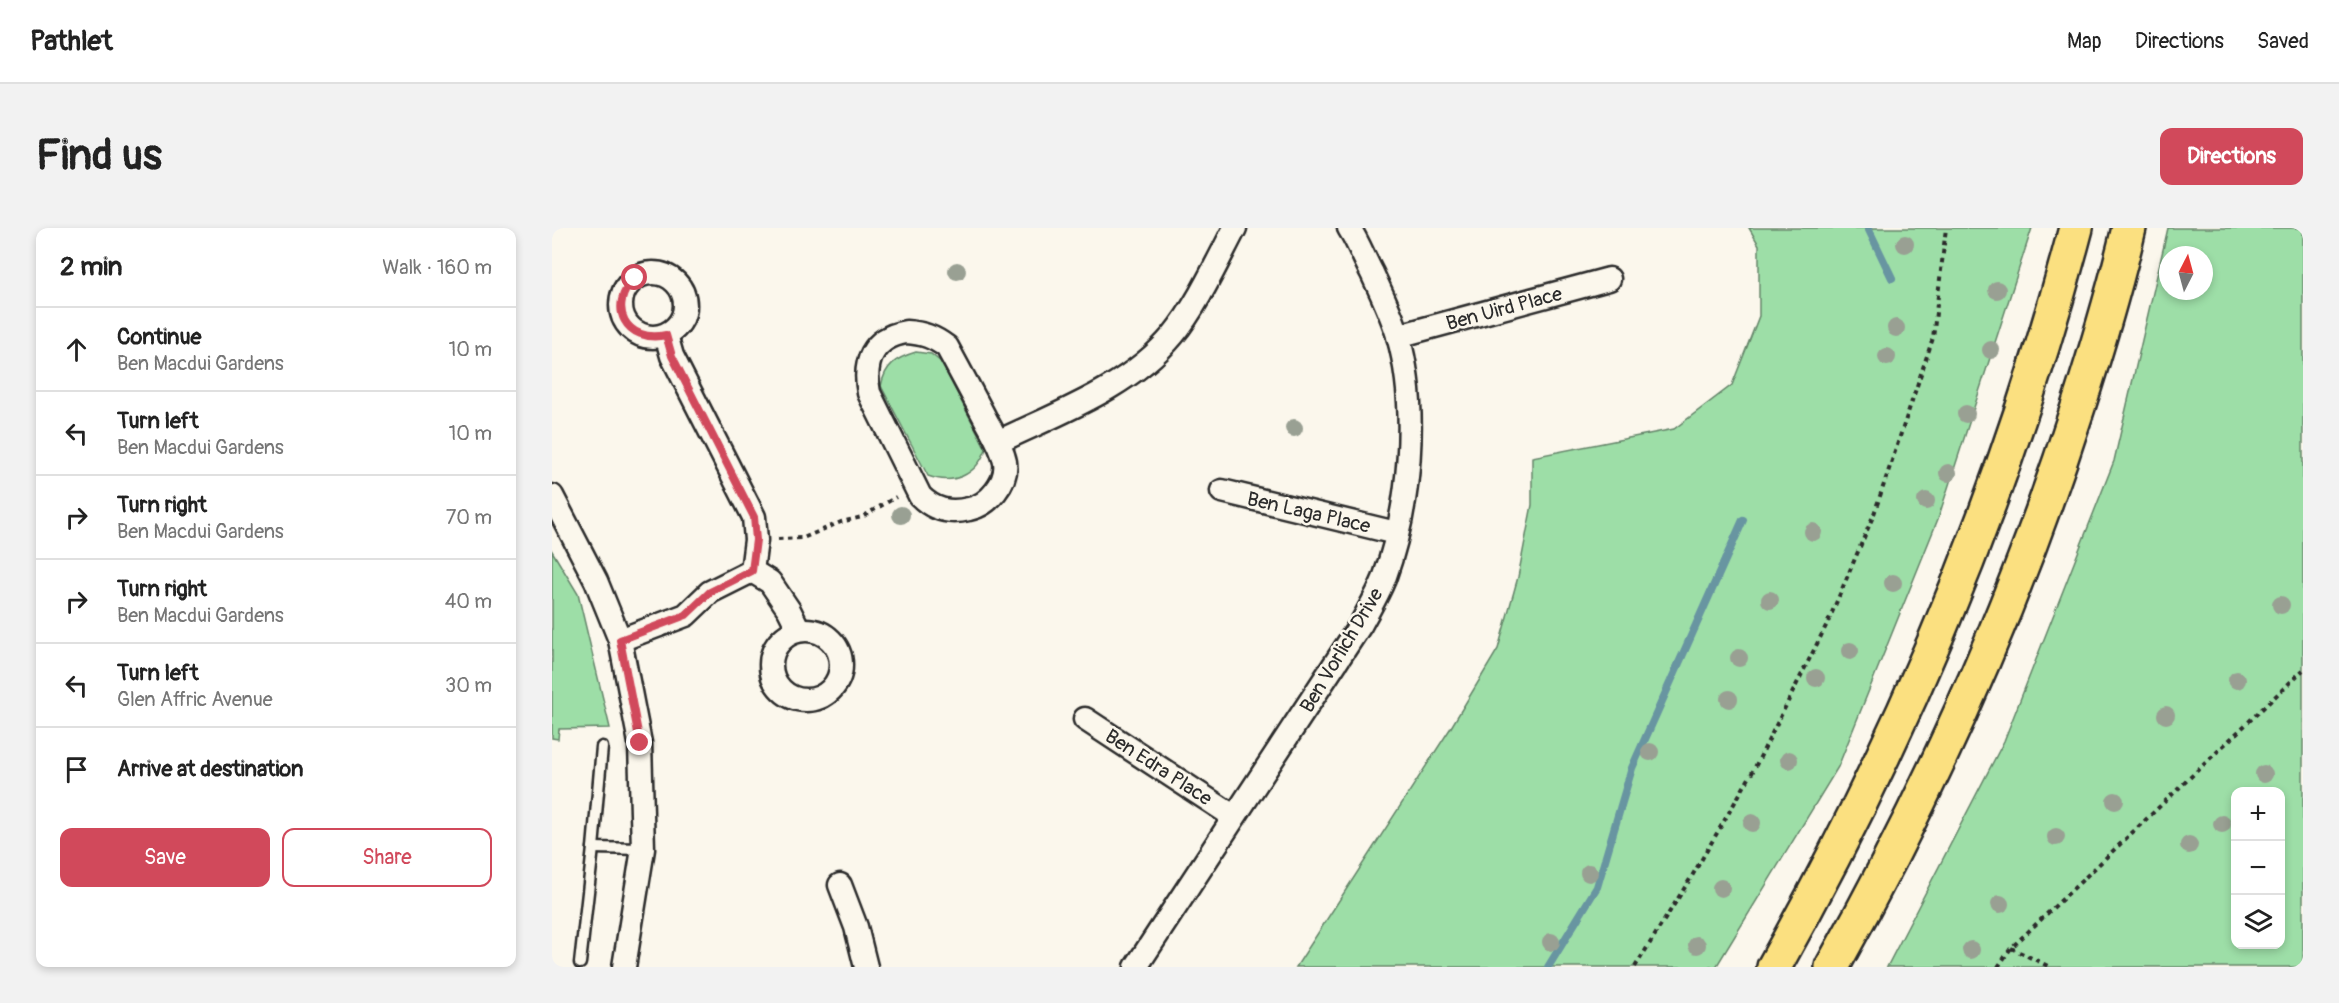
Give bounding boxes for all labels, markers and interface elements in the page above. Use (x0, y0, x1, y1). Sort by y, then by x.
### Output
text: Pathlet (30, 24, 113, 59)
text: Map (2067, 28, 2102, 55)
text: Directions (2135, 28, 2224, 55)
text: Saved (2257, 28, 2309, 55)
button: Directions (2160, 128, 2303, 185)
text: Find us (36, 130, 162, 182)
north arrow (2159, 246, 2213, 300)
text: 2 min (60, 251, 122, 283)
text: Walk · 160 m (382, 255, 492, 280)
route start (621, 264, 647, 290)
street label: Ben Uird Place (1443, 281, 1565, 336)
text: Continue (117, 323, 201, 351)
icon: ahead (60, 333, 93, 366)
text: 10 m (448, 337, 492, 362)
text: Ben Macdui Gardens (117, 351, 284, 376)
text: Turn left (117, 407, 199, 435)
icon: left (60, 417, 93, 450)
text: 10 m (448, 421, 492, 446)
text: Ben Macdui Gardens (117, 435, 284, 460)
street label: Ben Laga Place (1245, 486, 1373, 539)
text: Turn right (117, 491, 207, 519)
icon: right (60, 501, 93, 534)
text: 70 m (446, 505, 492, 530)
text: Ben Macdui Gardens (117, 519, 284, 544)
text: Turn right (117, 575, 207, 603)
street label: Ben Vorlich Drive (1294, 583, 1389, 717)
icon: right (60, 585, 93, 618)
text: 40 m (445, 589, 492, 614)
text: Ben Macdui Gardens (117, 603, 284, 628)
text: Turn left (117, 659, 199, 687)
icon: left (60, 669, 93, 702)
text: 30 m (445, 673, 492, 698)
text: Glen Affric Avenue (117, 687, 273, 712)
street label: Ben Edra Place (1101, 724, 1217, 811)
route end (626, 729, 652, 755)
icon: arrive (60, 753, 93, 786)
text: Arrive at destination (117, 755, 303, 783)
map controls (2231, 787, 2285, 949)
button: + (2231, 787, 2285, 841)
button: Save (60, 828, 270, 887)
button: Share (282, 828, 492, 887)
button: − (2231, 841, 2285, 895)
button: layers (2231, 895, 2285, 949)

